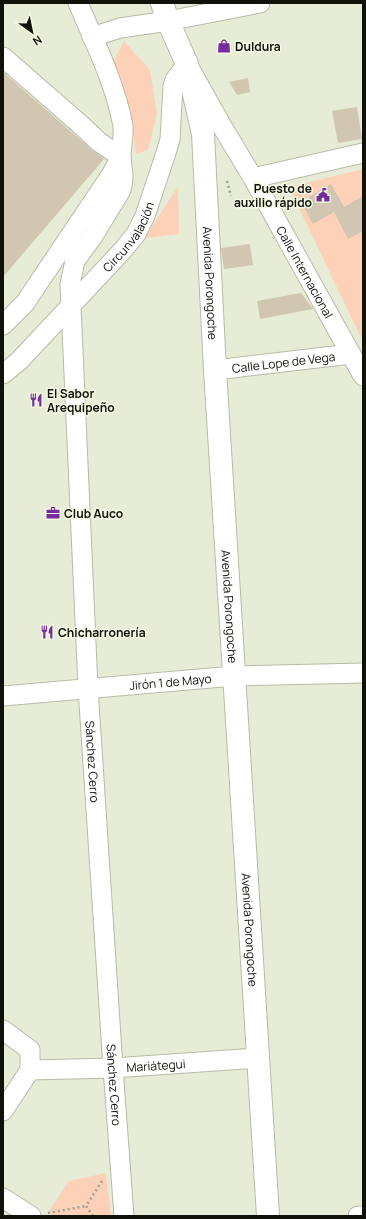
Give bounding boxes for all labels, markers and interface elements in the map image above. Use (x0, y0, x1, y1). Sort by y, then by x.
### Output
north arrow (12, 12, 52, 52)
text: N (30, 32, 45, 49)
shop icon: Duldura (216, 38, 232, 54)
place label: Duldura (235, 38, 281, 55)
place label: Puesto de auxilio rápido (234, 180, 312, 211)
public building icon: Puesto de auxilio rápido (315, 187, 331, 203)
street label: Circunvalación (99, 200, 158, 275)
street label: Calle Internacional (273, 223, 338, 321)
street label: Avenida Porongoche (199, 226, 222, 340)
street label: Calle Lope de Vega (231, 347, 336, 376)
place label: El Sabor Arequipeño (47, 385, 115, 416)
restaurant icon: El Sabor Arequipeño (28, 392, 44, 408)
office icon: Club Auco (45, 505, 61, 521)
place label: Club Auco (64, 505, 123, 522)
street label: Avenida Porongoche (218, 549, 242, 664)
restaurant icon: Chicharronería (39, 624, 55, 640)
place label: Chicharronería (58, 624, 146, 641)
street label: Jirón 1 de Mayo (129, 669, 212, 694)
street label: Sánchez Cerro (82, 720, 104, 803)
street label: Avenida Porongoche (238, 872, 262, 987)
street label: Sánchez Cerro (103, 1043, 126, 1126)
street label: Mariátegui (126, 1055, 186, 1076)

